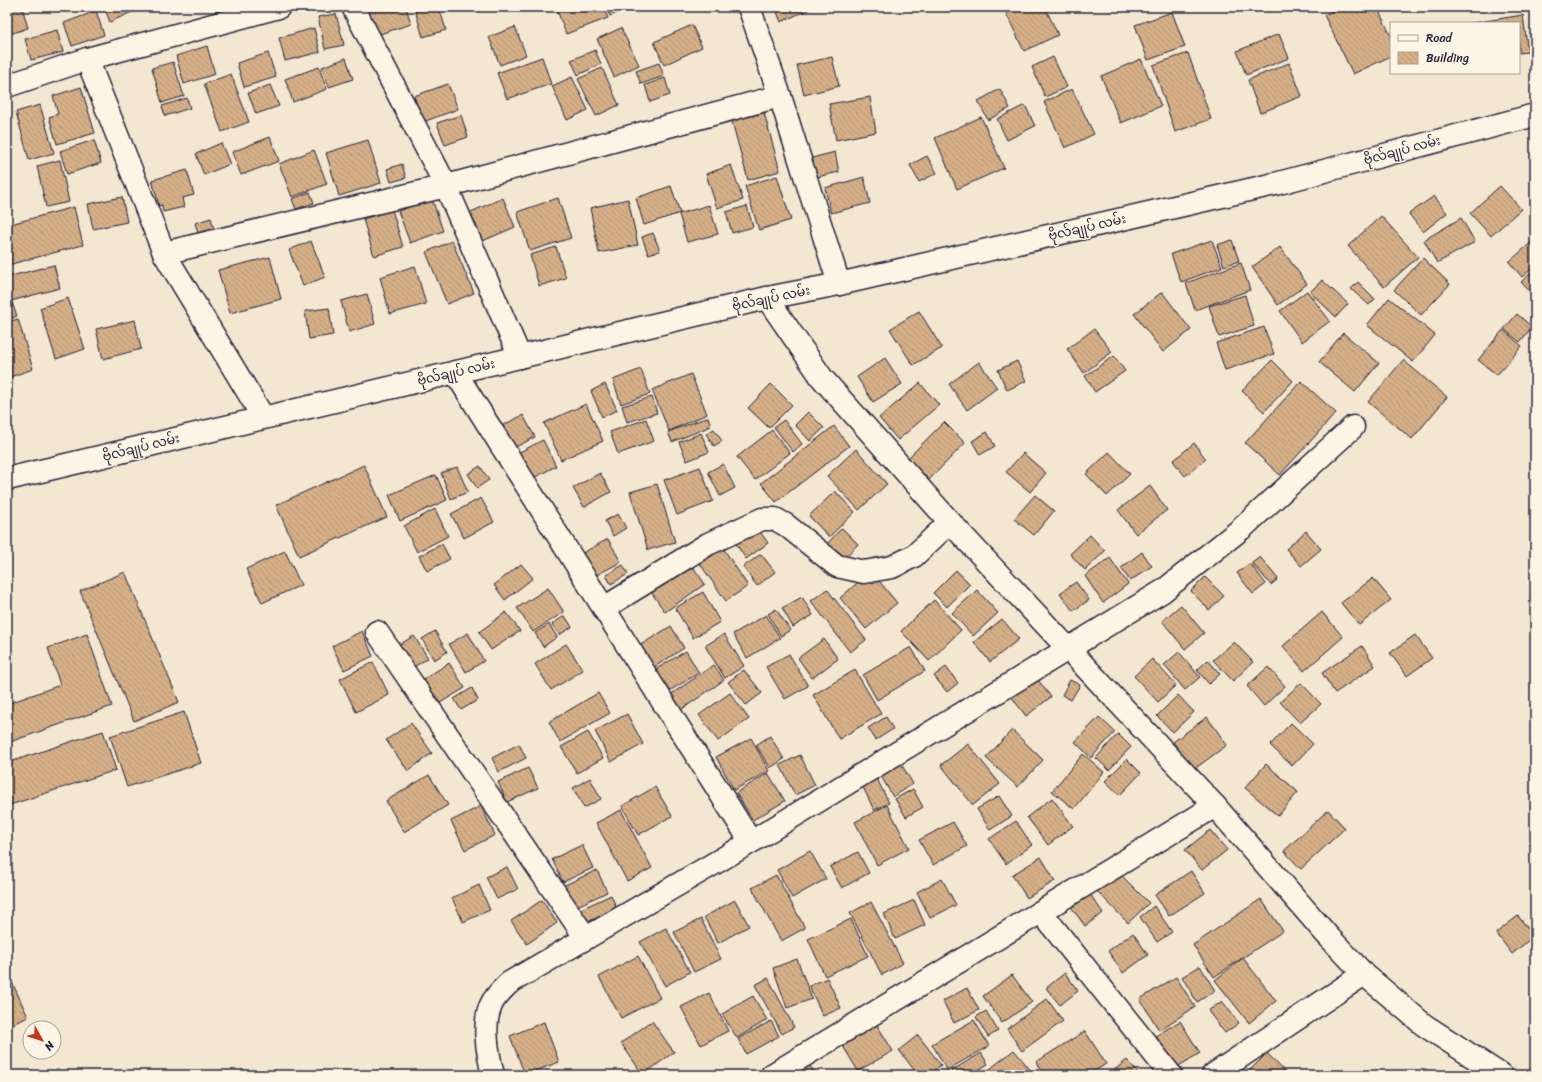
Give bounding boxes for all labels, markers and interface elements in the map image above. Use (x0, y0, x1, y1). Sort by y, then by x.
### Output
legend (1390, 22, 1520, 74)
text: Road (1426, 27, 1453, 49)
text: Building (1426, 47, 1469, 69)
street label: ဗိုလ်ချုပ် လမ်း (1361, 129, 1443, 171)
street label: ဗိုလ်ချုပ် လမ်း (1046, 207, 1128, 247)
street label: ဗိုလ်ချုပ် လမ်း (730, 279, 812, 317)
street label: ဗိုလ်ချုပ် လမ်း (415, 352, 497, 392)
street label: ဗိုလ်ချုပ် လမ်း (100, 426, 182, 468)
north arrow (22, 1020, 62, 1060)
text: N (39, 1036, 60, 1055)

